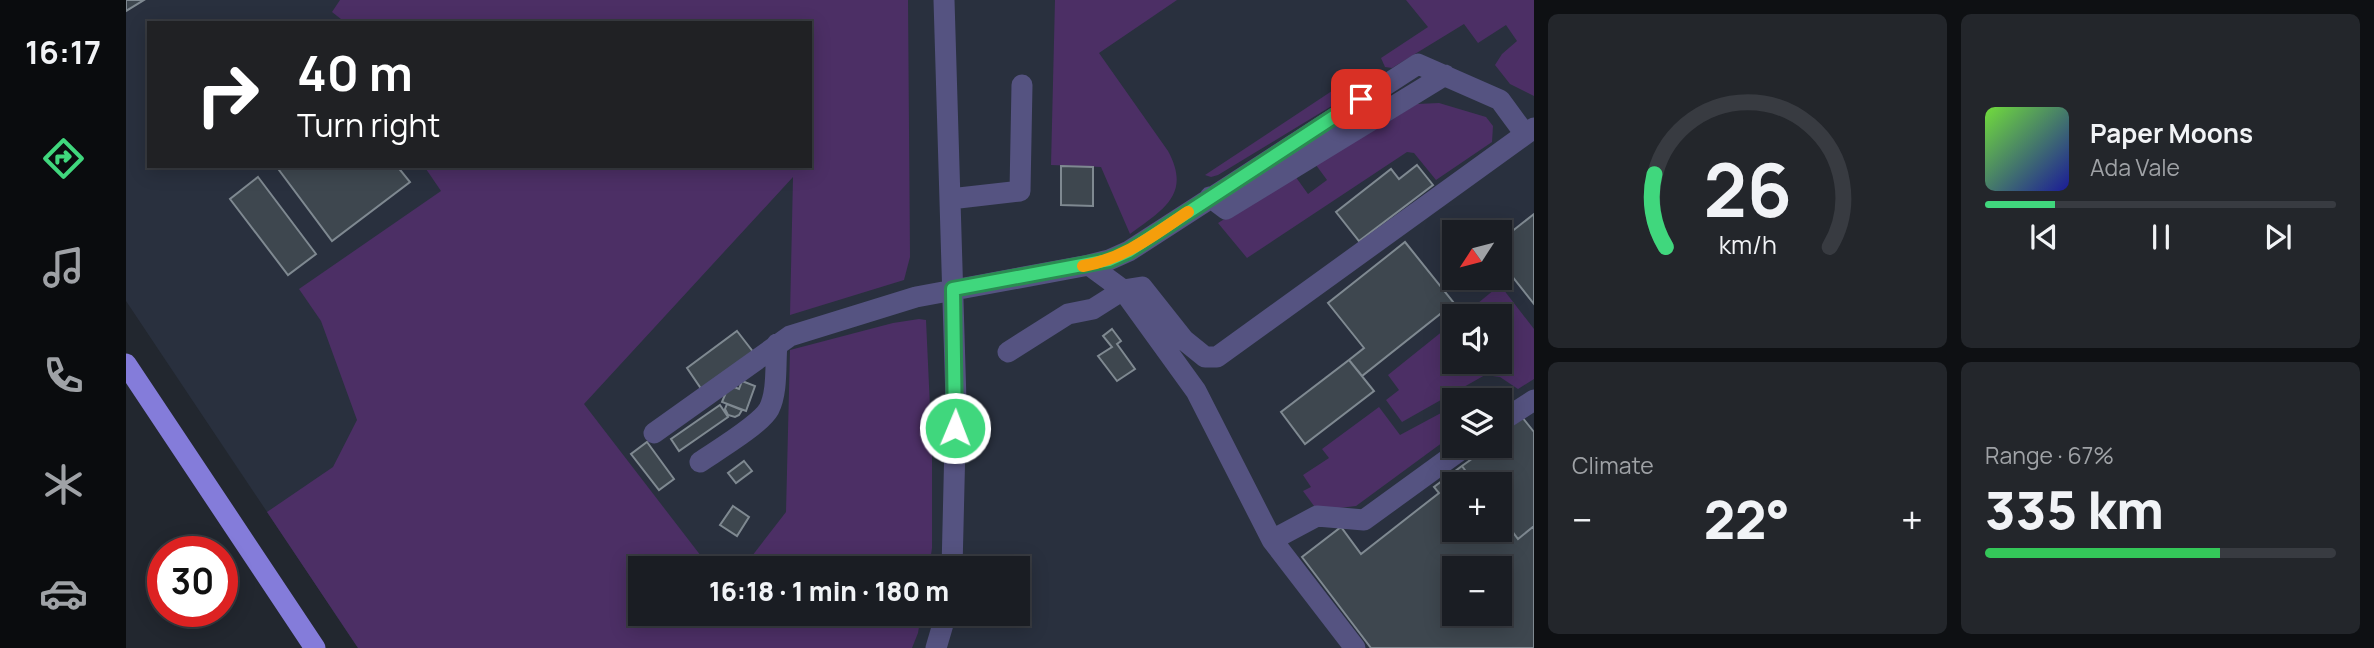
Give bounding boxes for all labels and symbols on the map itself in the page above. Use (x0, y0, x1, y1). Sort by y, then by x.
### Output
pin (1331, 69, 1391, 129)
north arrow (1442, 220, 1512, 290)
position arrow (918, 391, 992, 465)
speed limit sign: 30 (147, 536, 238, 627)

